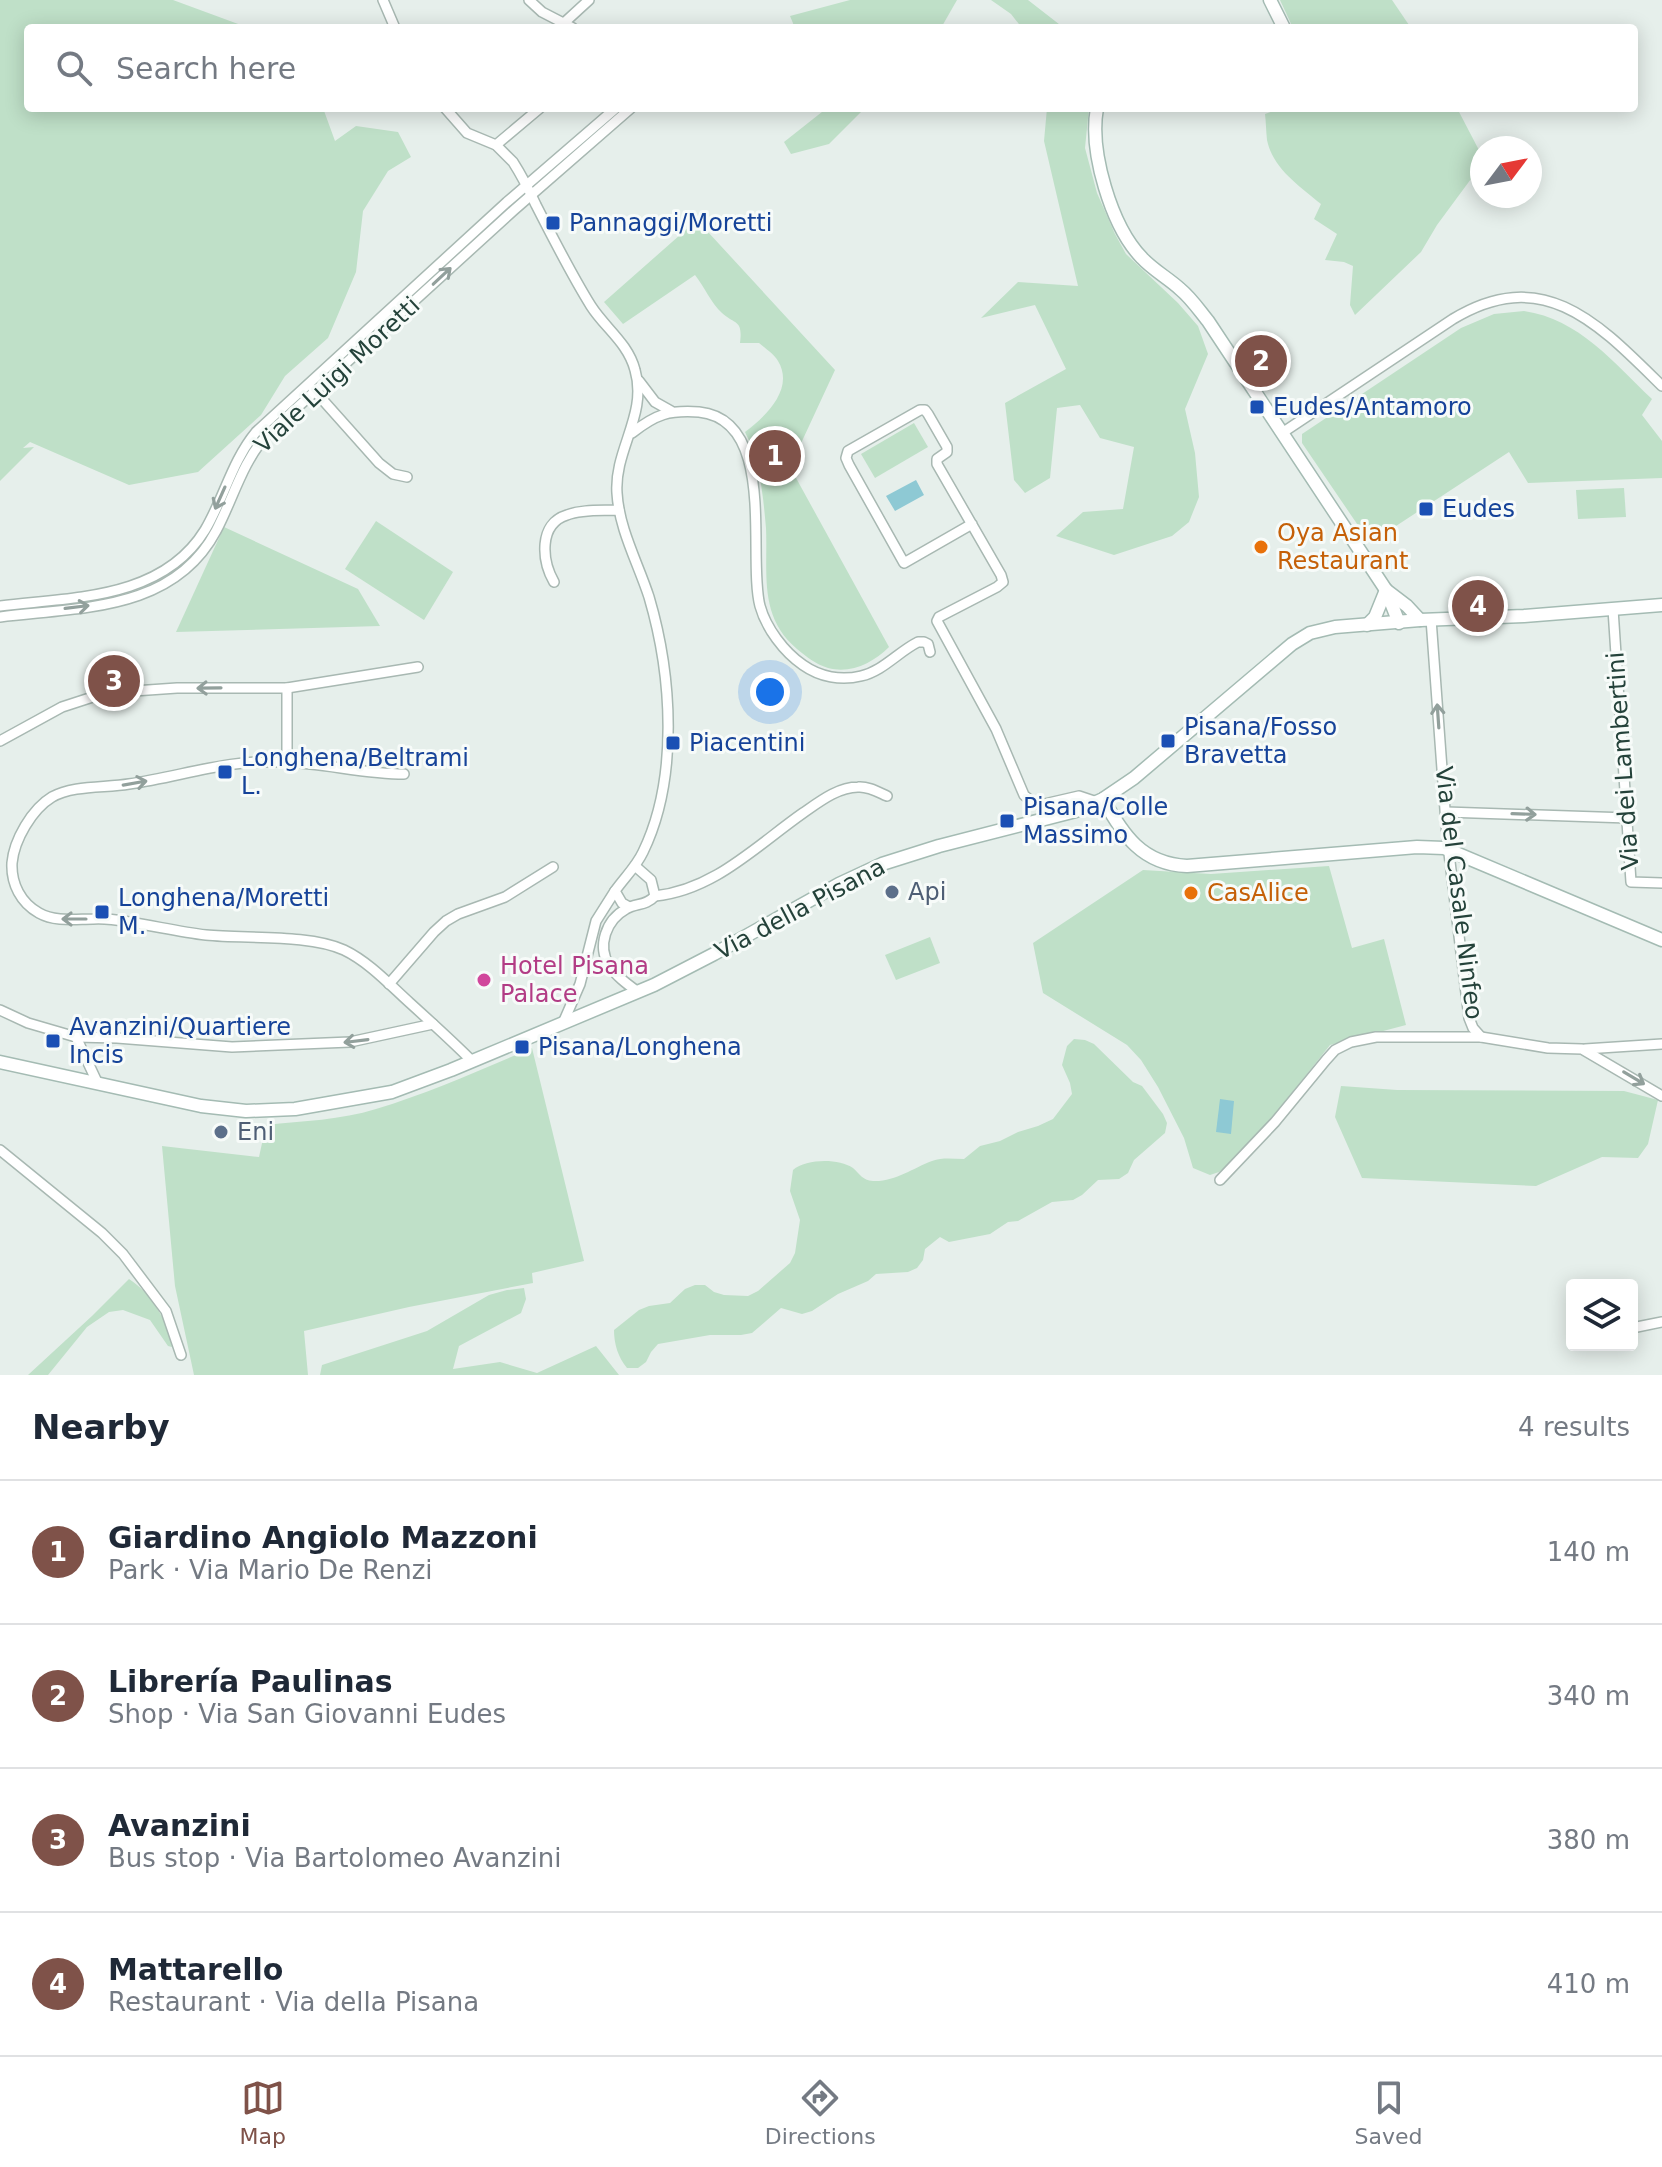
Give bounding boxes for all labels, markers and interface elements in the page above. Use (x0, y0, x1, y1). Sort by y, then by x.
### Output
search box (24, 24, 1638, 112)
icon: search (52, 46, 96, 90)
text: Search here (116, 51, 296, 86)
north arrow (1470, 136, 1542, 208)
place label: Pannaggi/Moretti (569, 209, 772, 237)
marker: Pannaggi/Moretti (544, 214, 562, 232)
one-way arrow (432, 267, 452, 286)
street label: Viale Luigi Moretti (249, 291, 425, 459)
pin: 2 (1235, 331, 1287, 391)
place label: Eudes/Antamoro (1273, 393, 1472, 421)
marker: Eudes/Antamoro (1248, 398, 1266, 416)
pin: 1 (749, 426, 801, 486)
one-way arrow (212, 486, 227, 510)
place label: Eudes (1442, 495, 1515, 523)
marker: Eudes (1417, 500, 1435, 518)
place label: Oya Asian Restaurant (1277, 519, 1408, 575)
marker: Oya Asian Restaurant (1252, 538, 1270, 556)
pin: 4 (1452, 576, 1504, 636)
one-way arrow (64, 600, 90, 615)
pin: 3 (88, 651, 140, 711)
street label: Via dei Lambertini (1601, 651, 1645, 871)
your location (750, 672, 790, 712)
one-way arrow (196, 680, 223, 696)
one-way arrow (1431, 703, 1446, 730)
place label: Pisana/Fosso Bravetta (1184, 713, 1337, 769)
place label: Piacentini (689, 729, 805, 757)
marker: Pisana/Fosso Bravetta (1159, 732, 1177, 750)
marker: Piacentini (664, 734, 682, 752)
place label: Longhena/Beltrami L. (241, 744, 469, 800)
marker: Longhena/Beltrami L. (216, 763, 234, 781)
street label: Via del Casale Ninfeo (1430, 765, 1488, 1021)
one-way arrow (122, 774, 148, 789)
place label: Pisana/Colle Massimo (1023, 793, 1168, 849)
one-way arrow (1510, 806, 1537, 822)
marker: Pisana/Colle Massimo (998, 812, 1016, 830)
street label: Via della Pisana (710, 852, 890, 966)
place label: Api (908, 878, 946, 906)
place label: CasAlice (1207, 879, 1309, 907)
marker: Api (883, 883, 901, 901)
place label: Longhena/Moretti M. (118, 884, 329, 940)
marker: CasAlice (1182, 884, 1200, 902)
marker: Longhena/Moretti M. (93, 903, 111, 921)
one-way arrow (61, 911, 88, 927)
place label: Hotel Pisana Palace (500, 952, 649, 1008)
marker: Hotel Pisana Palace (475, 971, 493, 989)
place label: Avanzini/Quartiere Incis (69, 1013, 291, 1069)
marker: Avanzini/Quartiere Incis (44, 1032, 62, 1050)
one-way arrow (343, 1033, 370, 1048)
place label: Pisana/Longhena (538, 1033, 742, 1061)
marker: Pisana/Longhena (513, 1038, 531, 1056)
one-way arrow (1622, 1071, 1645, 1087)
place label: Eni (237, 1118, 274, 1146)
marker: Eni (212, 1123, 230, 1141)
map controls (1566, 1279, 1638, 1351)
button: layers (1566, 1279, 1638, 1351)
text: Nearby (32, 1407, 170, 1447)
text: 4 results (1518, 1412, 1630, 1442)
text: Giardino Angiolo Mazzoni (108, 1520, 538, 1555)
text: 1 (49, 1537, 67, 1567)
text: 140 m (1547, 1537, 1630, 1567)
text: Park · Via Mario De Renzi (108, 1555, 433, 1585)
text: Librería Paulinas (108, 1664, 393, 1699)
text: 2 (49, 1681, 67, 1711)
text: 340 m (1547, 1681, 1630, 1711)
text: Shop · Via San Giovanni Eudes (108, 1699, 506, 1729)
text: Avanzini (108, 1808, 251, 1843)
text: 3 (49, 1825, 67, 1855)
text: 380 m (1547, 1825, 1630, 1855)
text: Bus stop · Via Bartolomeo Avanzini (108, 1843, 562, 1873)
text: Mattarello (108, 1952, 283, 1987)
text: 4 (49, 1969, 67, 1999)
text: 410 m (1547, 1969, 1630, 1999)
text: Restaurant · Via della Pisana (108, 1987, 479, 2017)
tab: Map (239, 2076, 286, 2149)
tab: Directions (765, 2076, 876, 2149)
tab: Saved (1355, 2076, 1423, 2149)

